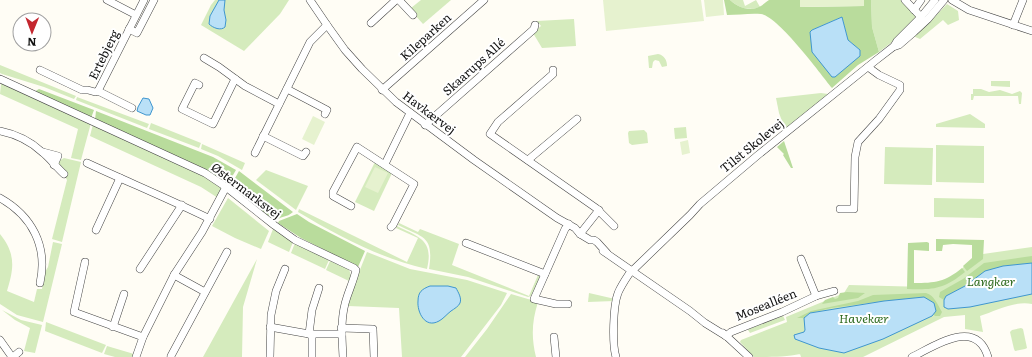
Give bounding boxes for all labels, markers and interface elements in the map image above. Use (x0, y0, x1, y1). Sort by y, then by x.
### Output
street label: Kileparken (396, 8, 455, 64)
north arrow (12, 12, 52, 52)
street label: Ertebjerg (83, 26, 123, 83)
street label: Skaarups Allé (438, 33, 509, 99)
text: N (27, 35, 37, 51)
street label: Havkærvej (399, 86, 460, 138)
street label: Tilst Skolevej (716, 114, 787, 177)
street label: Østermarksvej (208, 158, 285, 223)
park label: Langkær (967, 272, 1016, 290)
street label: Mosealléen (732, 284, 799, 325)
park label: Havekær (839, 309, 889, 327)

